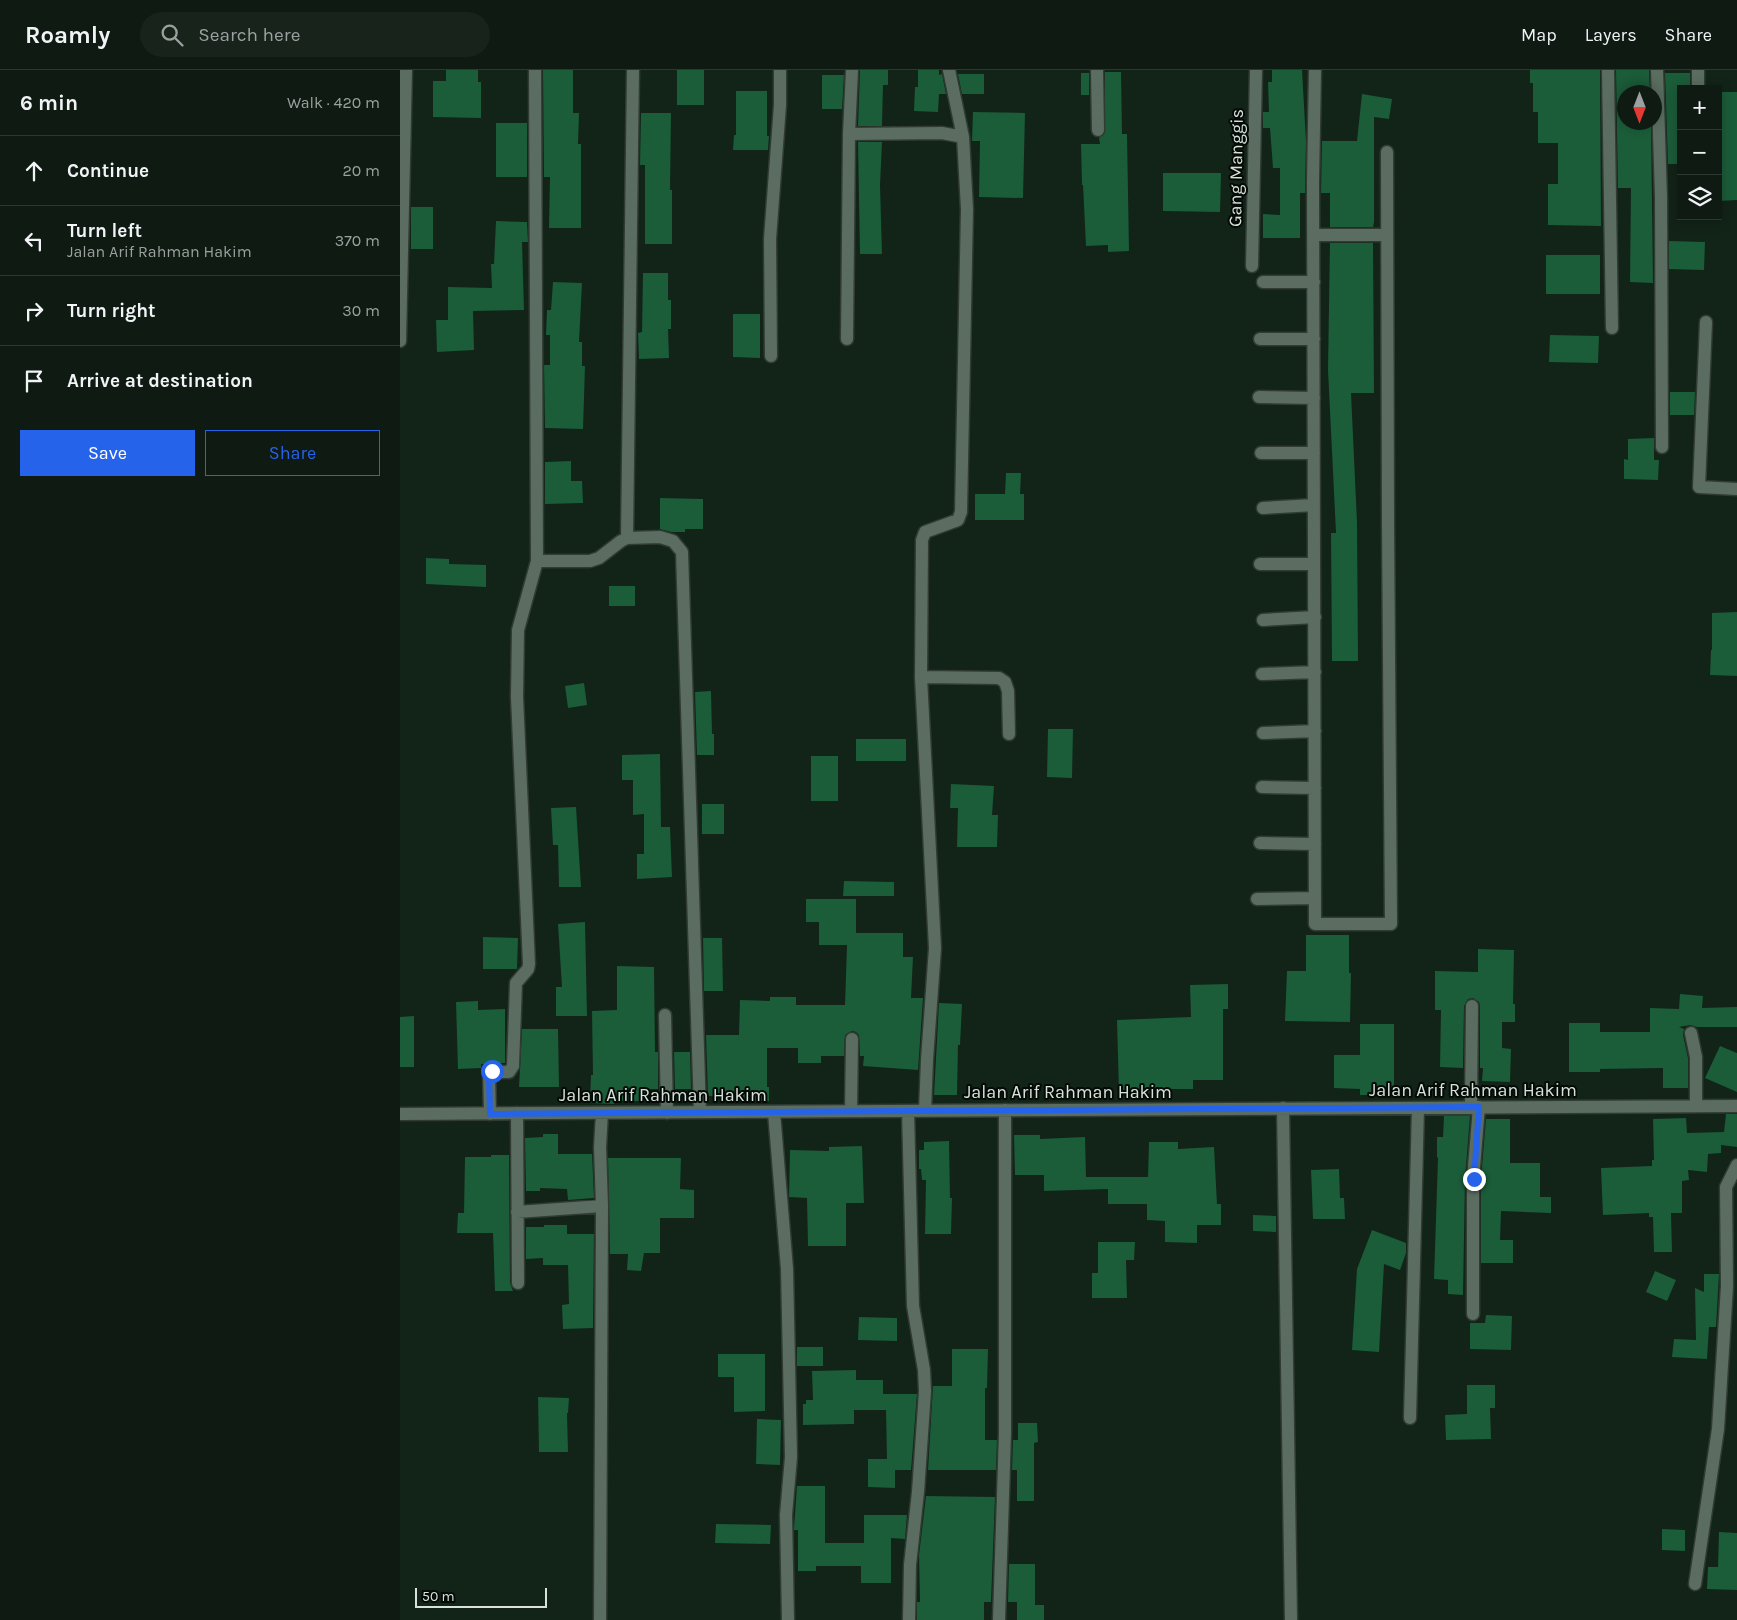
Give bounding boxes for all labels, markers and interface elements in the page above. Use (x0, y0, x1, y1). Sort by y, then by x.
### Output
search box (140, 12, 490, 57)
text: Roamly (25, 21, 110, 49)
icon: search (158, 21, 186, 49)
text: Search here (198, 24, 300, 46)
text: Map (1521, 24, 1557, 46)
text: Layers (1585, 24, 1637, 46)
text: Share (1665, 24, 1712, 46)
north arrow (1617, 85, 1662, 130)
map controls (1677, 85, 1722, 220)
button: + (1677, 85, 1722, 130)
text: 6 min (20, 91, 78, 115)
text: Walk · 420 m (287, 93, 380, 112)
street label: Gang Manggis (1224, 109, 1248, 227)
button: − (1677, 130, 1722, 175)
icon: ahead (20, 157, 48, 185)
text: Continue (67, 160, 149, 182)
text: 20 m (342, 161, 380, 180)
button: layers (1677, 175, 1722, 220)
text: Turn left (67, 220, 142, 242)
icon: left (20, 227, 48, 255)
text: 370 m (335, 231, 380, 250)
text: Jalan Arif Rahman Hakim (67, 242, 252, 261)
icon: right (20, 297, 48, 325)
text: Turn right (67, 300, 156, 322)
text: 30 m (342, 301, 380, 320)
icon: arrive (20, 367, 48, 395)
text: Arrive at destination (67, 370, 253, 392)
button: Save (20, 430, 195, 476)
button: Share (205, 430, 380, 476)
route start (481, 1060, 504, 1083)
street label: Jalan Arif Rahman Hakim (1369, 1079, 1577, 1101)
street label: Jalan Arif Rahman Hakim (964, 1081, 1172, 1103)
street label: Jalan Arif Rahman Hakim (559, 1084, 767, 1106)
route end (1463, 1168, 1486, 1191)
scale bar (415, 1585, 548, 1608)
text: 50 m (422, 1588, 455, 1605)

